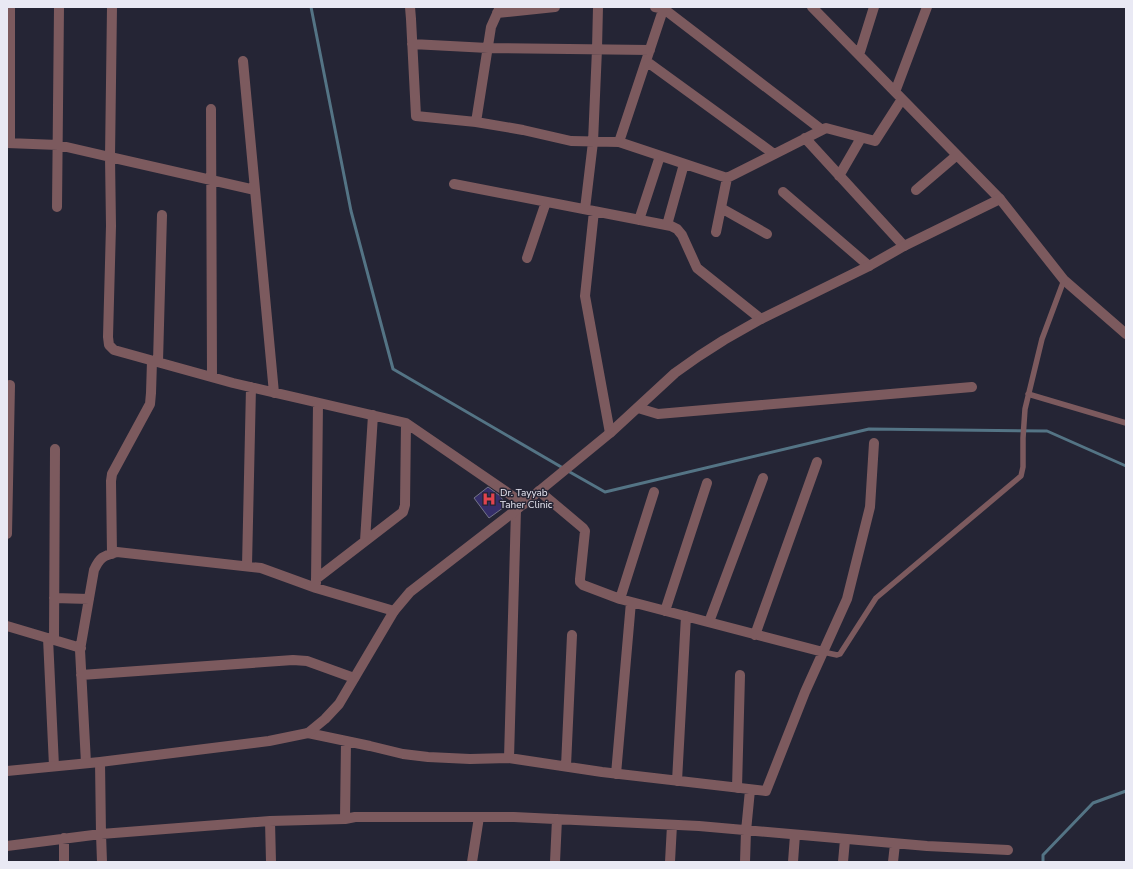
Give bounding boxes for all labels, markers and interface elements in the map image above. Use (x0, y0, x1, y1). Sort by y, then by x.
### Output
place label: Dr. Tayyab Taher Clinic (500, 486, 553, 512)
hospital icon: Dr. Tayyab Taher Clinic (481, 491, 497, 507)

